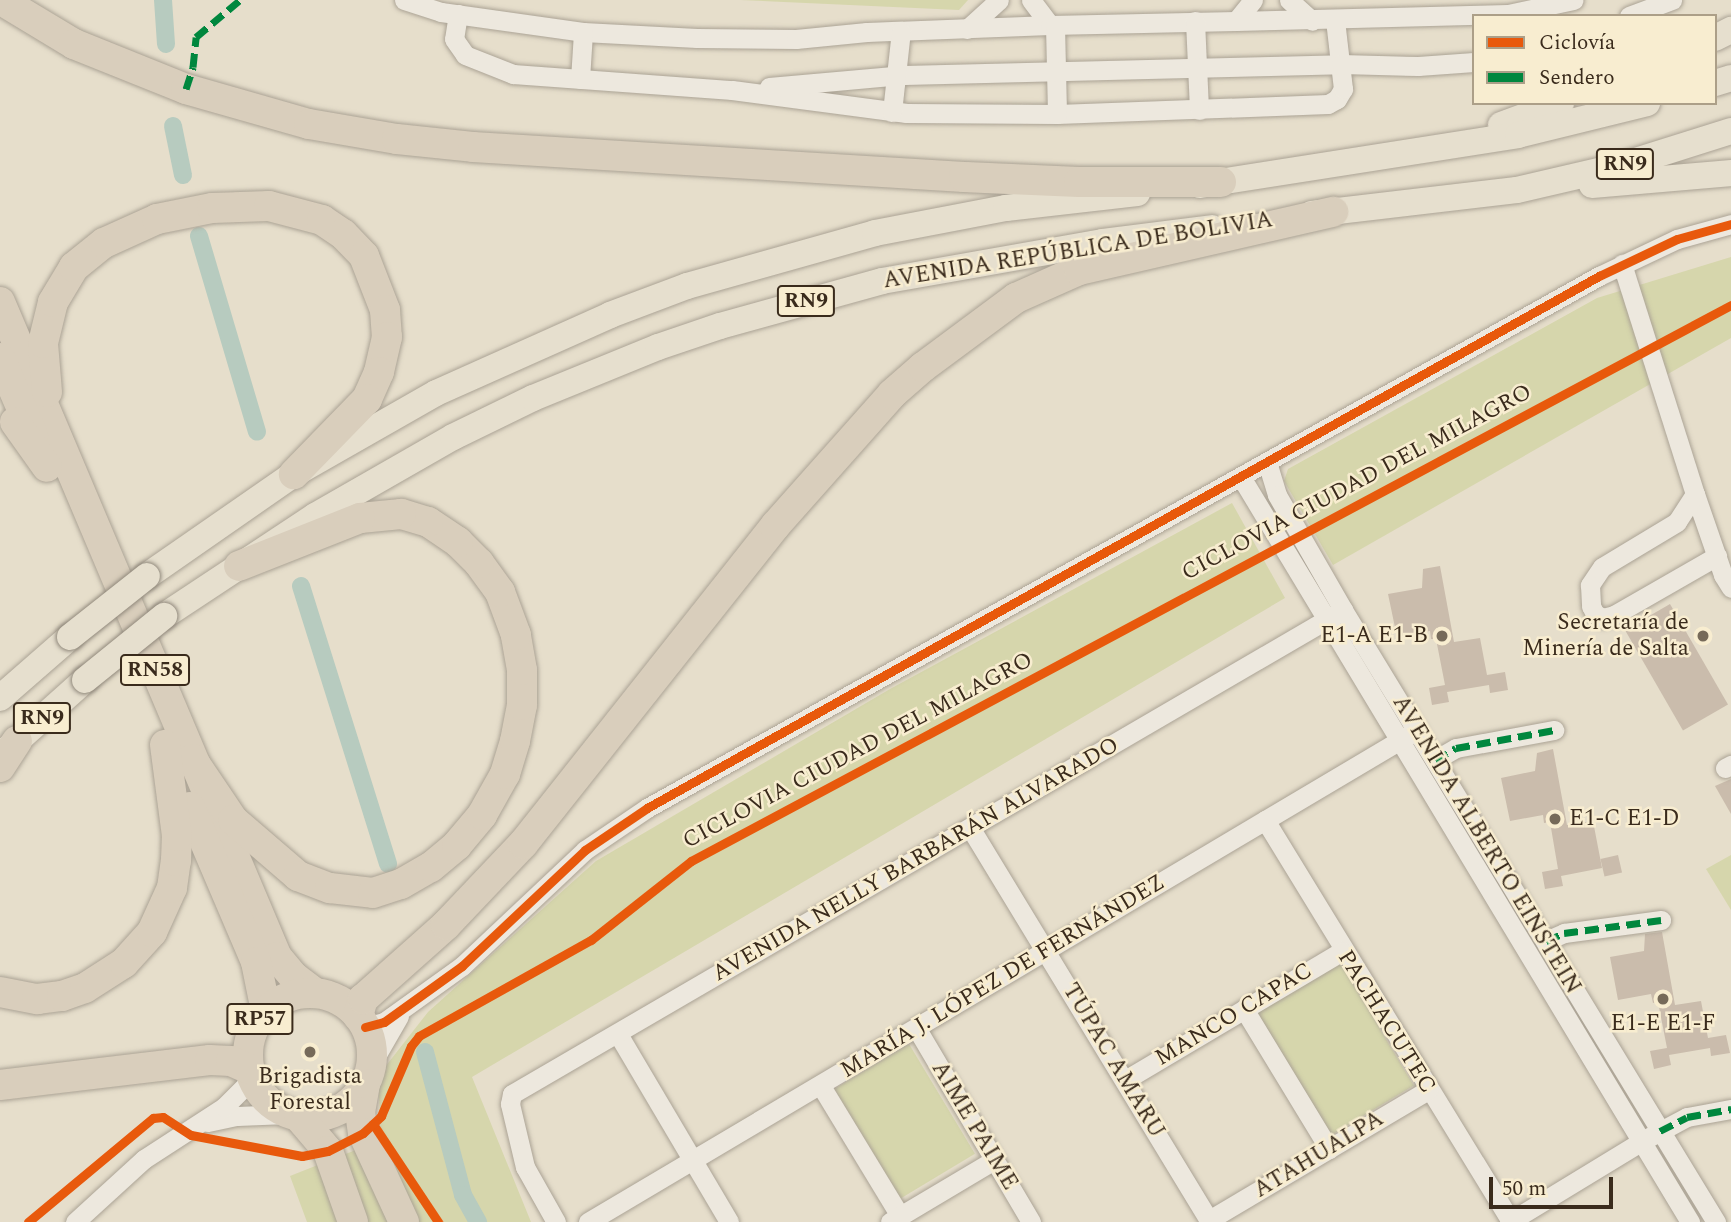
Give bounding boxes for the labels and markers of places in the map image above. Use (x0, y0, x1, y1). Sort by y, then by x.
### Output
place label: Secretaría de Minería de Salta (1522, 609, 1689, 663)
place label: E1-A E1-B (1320, 622, 1428, 650)
marker: E1-A E1-B (1434, 628, 1450, 644)
marker: Secretaría de Minería de Salta (1695, 628, 1711, 644)
place label: E1-C E1-D (1569, 805, 1680, 833)
marker: E1-C E1-D (1547, 811, 1563, 827)
marker: E1-E E1-F (1655, 991, 1671, 1007)
place label: E1-E E1-F (1610, 1010, 1716, 1038)
marker: Brigadista Forestal (302, 1044, 318, 1060)
place label: Brigadista Forestal (258, 1063, 362, 1117)

